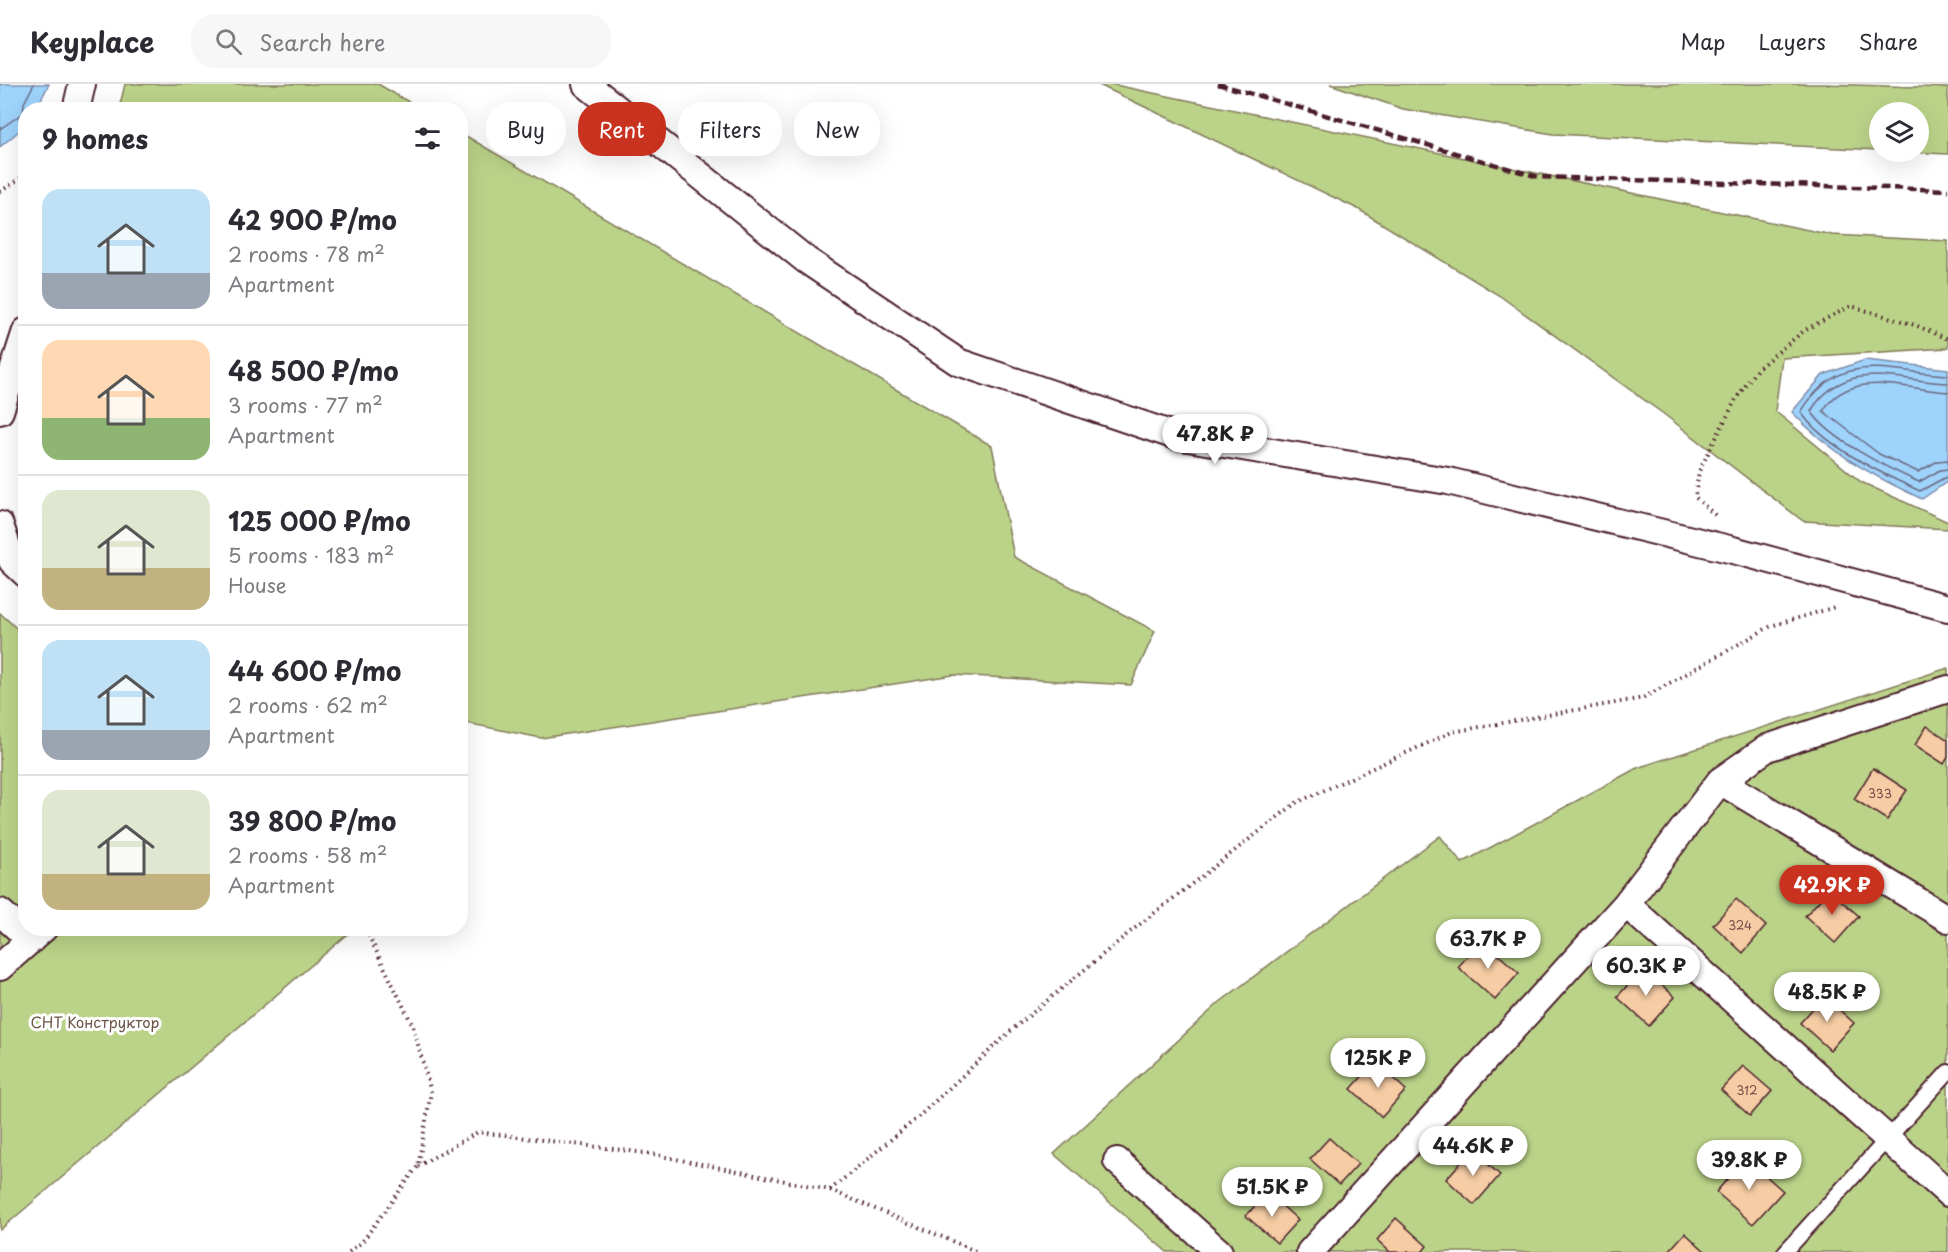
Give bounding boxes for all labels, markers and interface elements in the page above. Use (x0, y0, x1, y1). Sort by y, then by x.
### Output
search box (191, 14, 611, 68)
text: Keyplace (30, 20, 155, 63)
icon: search (212, 25, 245, 58)
text: Search here (260, 25, 385, 58)
text: Map (1681, 25, 1725, 57)
text: Layers (1758, 25, 1826, 57)
text: Share (1859, 25, 1918, 57)
chip: Buy (486, 102, 566, 156)
chip: Rent (578, 102, 666, 156)
chip: Filters (678, 102, 782, 156)
chip: New (794, 102, 880, 156)
map controls (1869, 102, 1929, 162)
button: layers (1869, 102, 1929, 162)
text: 9 homes (42, 119, 148, 158)
icon: filters (411, 122, 444, 155)
text: 42 900 ₽/mo (228, 200, 397, 239)
icon: home (90, 213, 162, 285)
text: 2 rooms · 78 m² (228, 239, 385, 269)
text: Apartment (228, 269, 335, 299)
text: 48 500 ₽/mo (228, 351, 399, 390)
icon: home (90, 364, 162, 436)
text: 3 rooms · 77 m² (228, 390, 383, 420)
pin: 47.8K ₽ (1160, 414, 1270, 465)
text: 47.8K ₽ (1176, 418, 1254, 448)
text: Apartment (228, 420, 335, 450)
text: 125 000 ₽/mo (228, 501, 410, 540)
icon: home (90, 514, 162, 586)
text: 5 rooms · 183 m² (228, 540, 394, 570)
text: House (228, 570, 287, 600)
text: 44 600 ₽/mo (228, 651, 401, 690)
icon: home (90, 664, 162, 736)
text: 2 rooms · 62 m² (228, 690, 388, 720)
text: Apartment (228, 720, 335, 750)
house number: 333 (1868, 784, 1892, 802)
text: 39 800 ₽/mo (228, 801, 396, 840)
icon: home (90, 814, 162, 886)
text: 2 rooms · 58 m² (228, 840, 387, 870)
pin: 42.9K ₽ (1777, 865, 1887, 916)
text: 42.9K ₽ (1793, 869, 1871, 899)
text: Apartment (228, 870, 335, 900)
house number: 324 (1728, 916, 1752, 934)
pin: 63.7K ₽ (1433, 919, 1543, 970)
text: 63.7K ₽ (1450, 923, 1526, 953)
pin: 60.3K ₽ (1591, 946, 1701, 997)
text: 60.3K ₽ (1606, 950, 1686, 980)
pin: 48.5K ₽ (1772, 972, 1882, 1023)
text: 48.5K ₽ (1788, 976, 1866, 1006)
park label: СНТ Конструктор (31, 1010, 160, 1033)
pin: 125K ₽ (1329, 1038, 1427, 1089)
text: 125K ₽ (1344, 1042, 1412, 1072)
house number: 312 (1736, 1081, 1758, 1099)
pin: 44.6K ₽ (1418, 1126, 1528, 1177)
text: 44.6K ₽ (1432, 1130, 1514, 1160)
pin: 39.8K ₽ (1694, 1140, 1804, 1191)
text: 39.8K ₽ (1711, 1144, 1787, 1174)
pin: 51.5K ₽ (1217, 1167, 1327, 1218)
text: 51.5K ₽ (1236, 1171, 1308, 1201)

